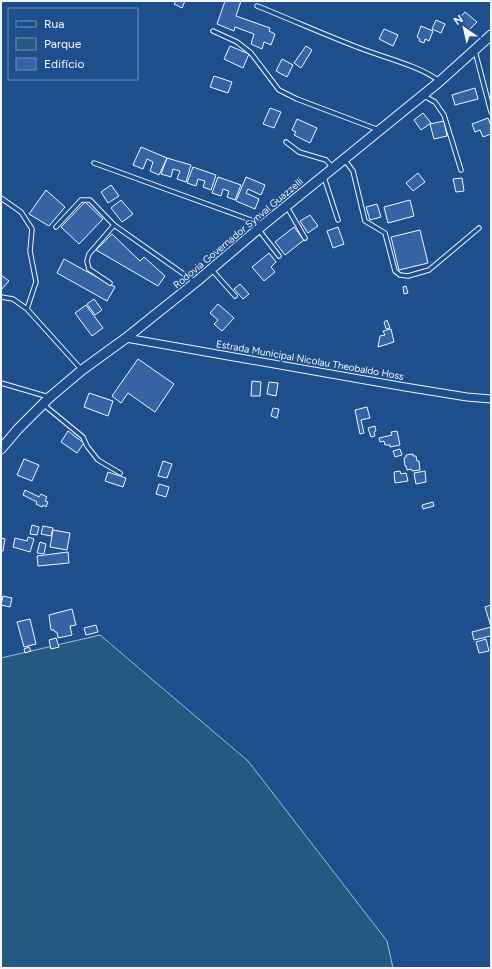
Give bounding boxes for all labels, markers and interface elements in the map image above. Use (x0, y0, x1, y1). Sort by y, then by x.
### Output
legend (8, 8, 138, 80)
north arrow (444, 8, 484, 48)
text: N (452, 12, 466, 28)
text: Rua (44, 17, 64, 31)
text: Parque (44, 37, 82, 51)
text: Edifício (44, 57, 84, 71)
street label: Rodovia Governador Synval Guazzelli (170, 175, 306, 291)
street label: Estrada Municipal Nicolau Theobaldo Hoss (215, 337, 405, 383)

